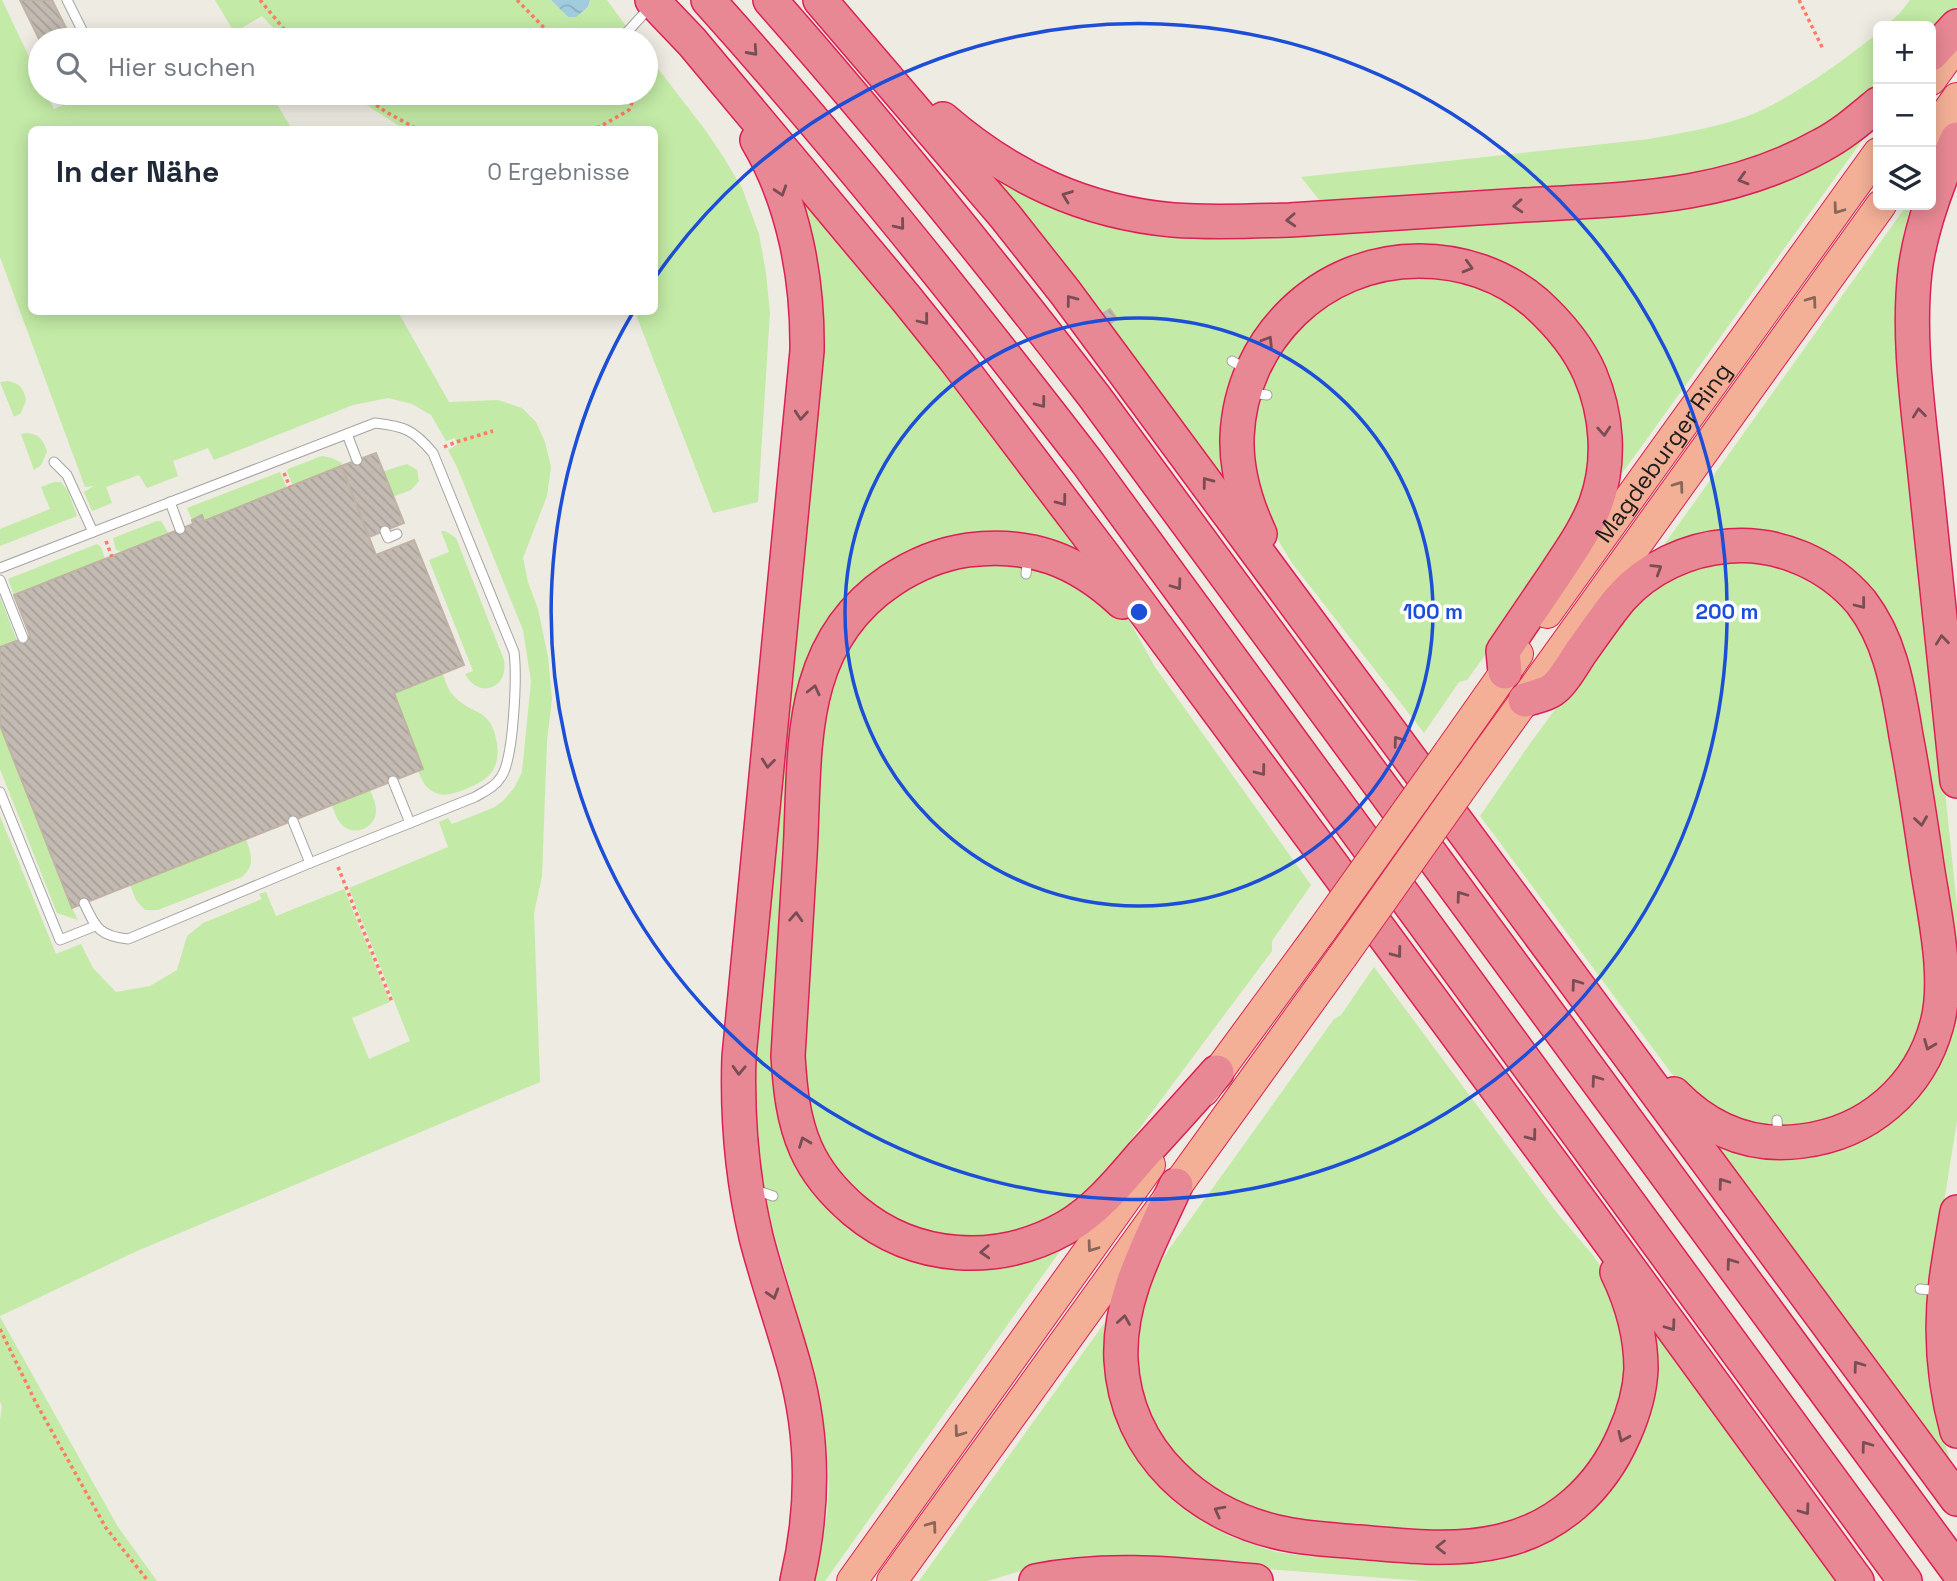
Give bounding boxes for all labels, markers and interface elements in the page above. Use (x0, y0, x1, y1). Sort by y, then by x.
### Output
map controls (1873, 21, 1936, 210)
button: + (1873, 21, 1936, 84)
search box (28, 28, 658, 105)
one-way arrow (745, 43, 757, 56)
icon: search (52, 48, 90, 86)
text: Hier suchen (108, 50, 256, 84)
button: − (1873, 84, 1936, 147)
button: layers (1873, 147, 1936, 210)
text: In der Nähe (56, 152, 219, 191)
text: 0 Ergebnisse (487, 157, 630, 187)
one-way arrow (1737, 170, 1749, 185)
one-way arrow (773, 184, 787, 196)
one-way arrow (1061, 190, 1073, 204)
one-way arrow (1512, 198, 1523, 213)
one-way arrow (1834, 201, 1847, 214)
one-way arrow (1285, 212, 1296, 227)
one-way arrow (892, 216, 904, 229)
one-way arrow (1461, 259, 1473, 274)
one-way arrow (1067, 295, 1080, 307)
one-way arrow (1803, 296, 1816, 309)
one-way arrow (915, 312, 928, 324)
one-way arrow (1260, 336, 1273, 349)
street label: Magdeburger Ring (1588, 356, 1738, 548)
one-way arrow (1033, 395, 1046, 408)
one-way arrow (1912, 407, 1927, 418)
one-way arrow (794, 409, 809, 421)
one-way arrow (1597, 426, 1612, 437)
one-way arrow (1203, 477, 1215, 490)
one-way arrow (1671, 481, 1683, 494)
one-way arrow (1053, 493, 1066, 506)
one-way arrow (1649, 565, 1662, 578)
one-way arrow (1169, 578, 1181, 590)
one-way arrow (1853, 597, 1866, 609)
text: 100 m (1403, 598, 1463, 625)
text: 200 m (1696, 598, 1758, 625)
centre of rings (1127, 600, 1151, 624)
one-way arrow (1935, 634, 1950, 645)
one-way arrow (805, 685, 820, 697)
one-way arrow (1394, 736, 1406, 749)
one-way arrow (761, 758, 776, 769)
one-way arrow (1253, 763, 1266, 775)
one-way arrow (1913, 815, 1928, 827)
one-way arrow (1457, 891, 1470, 904)
one-way arrow (788, 911, 803, 922)
one-way arrow (1388, 946, 1401, 958)
one-way arrow (1572, 979, 1585, 992)
one-way arrow (1924, 1039, 1938, 1051)
one-way arrow (731, 1065, 746, 1076)
one-way arrow (1592, 1075, 1604, 1087)
one-way arrow (1524, 1128, 1536, 1141)
one-way arrow (798, 1137, 812, 1149)
one-way arrow (1719, 1178, 1731, 1190)
one-way arrow (1087, 1239, 1100, 1252)
one-way arrow (979, 1245, 990, 1260)
one-way arrow (1727, 1258, 1739, 1271)
one-way arrow (764, 1288, 779, 1300)
one-way arrow (1116, 1315, 1131, 1326)
one-way arrow (1663, 1318, 1675, 1331)
one-way arrow (1854, 1361, 1867, 1373)
one-way arrow (955, 1424, 967, 1437)
one-way arrow (1617, 1430, 1631, 1442)
one-way arrow (1861, 1441, 1874, 1454)
one-way arrow (1797, 1502, 1809, 1515)
one-way arrow (1214, 1505, 1226, 1519)
one-way arrow (923, 1521, 936, 1534)
one-way arrow (1436, 1539, 1446, 1555)

